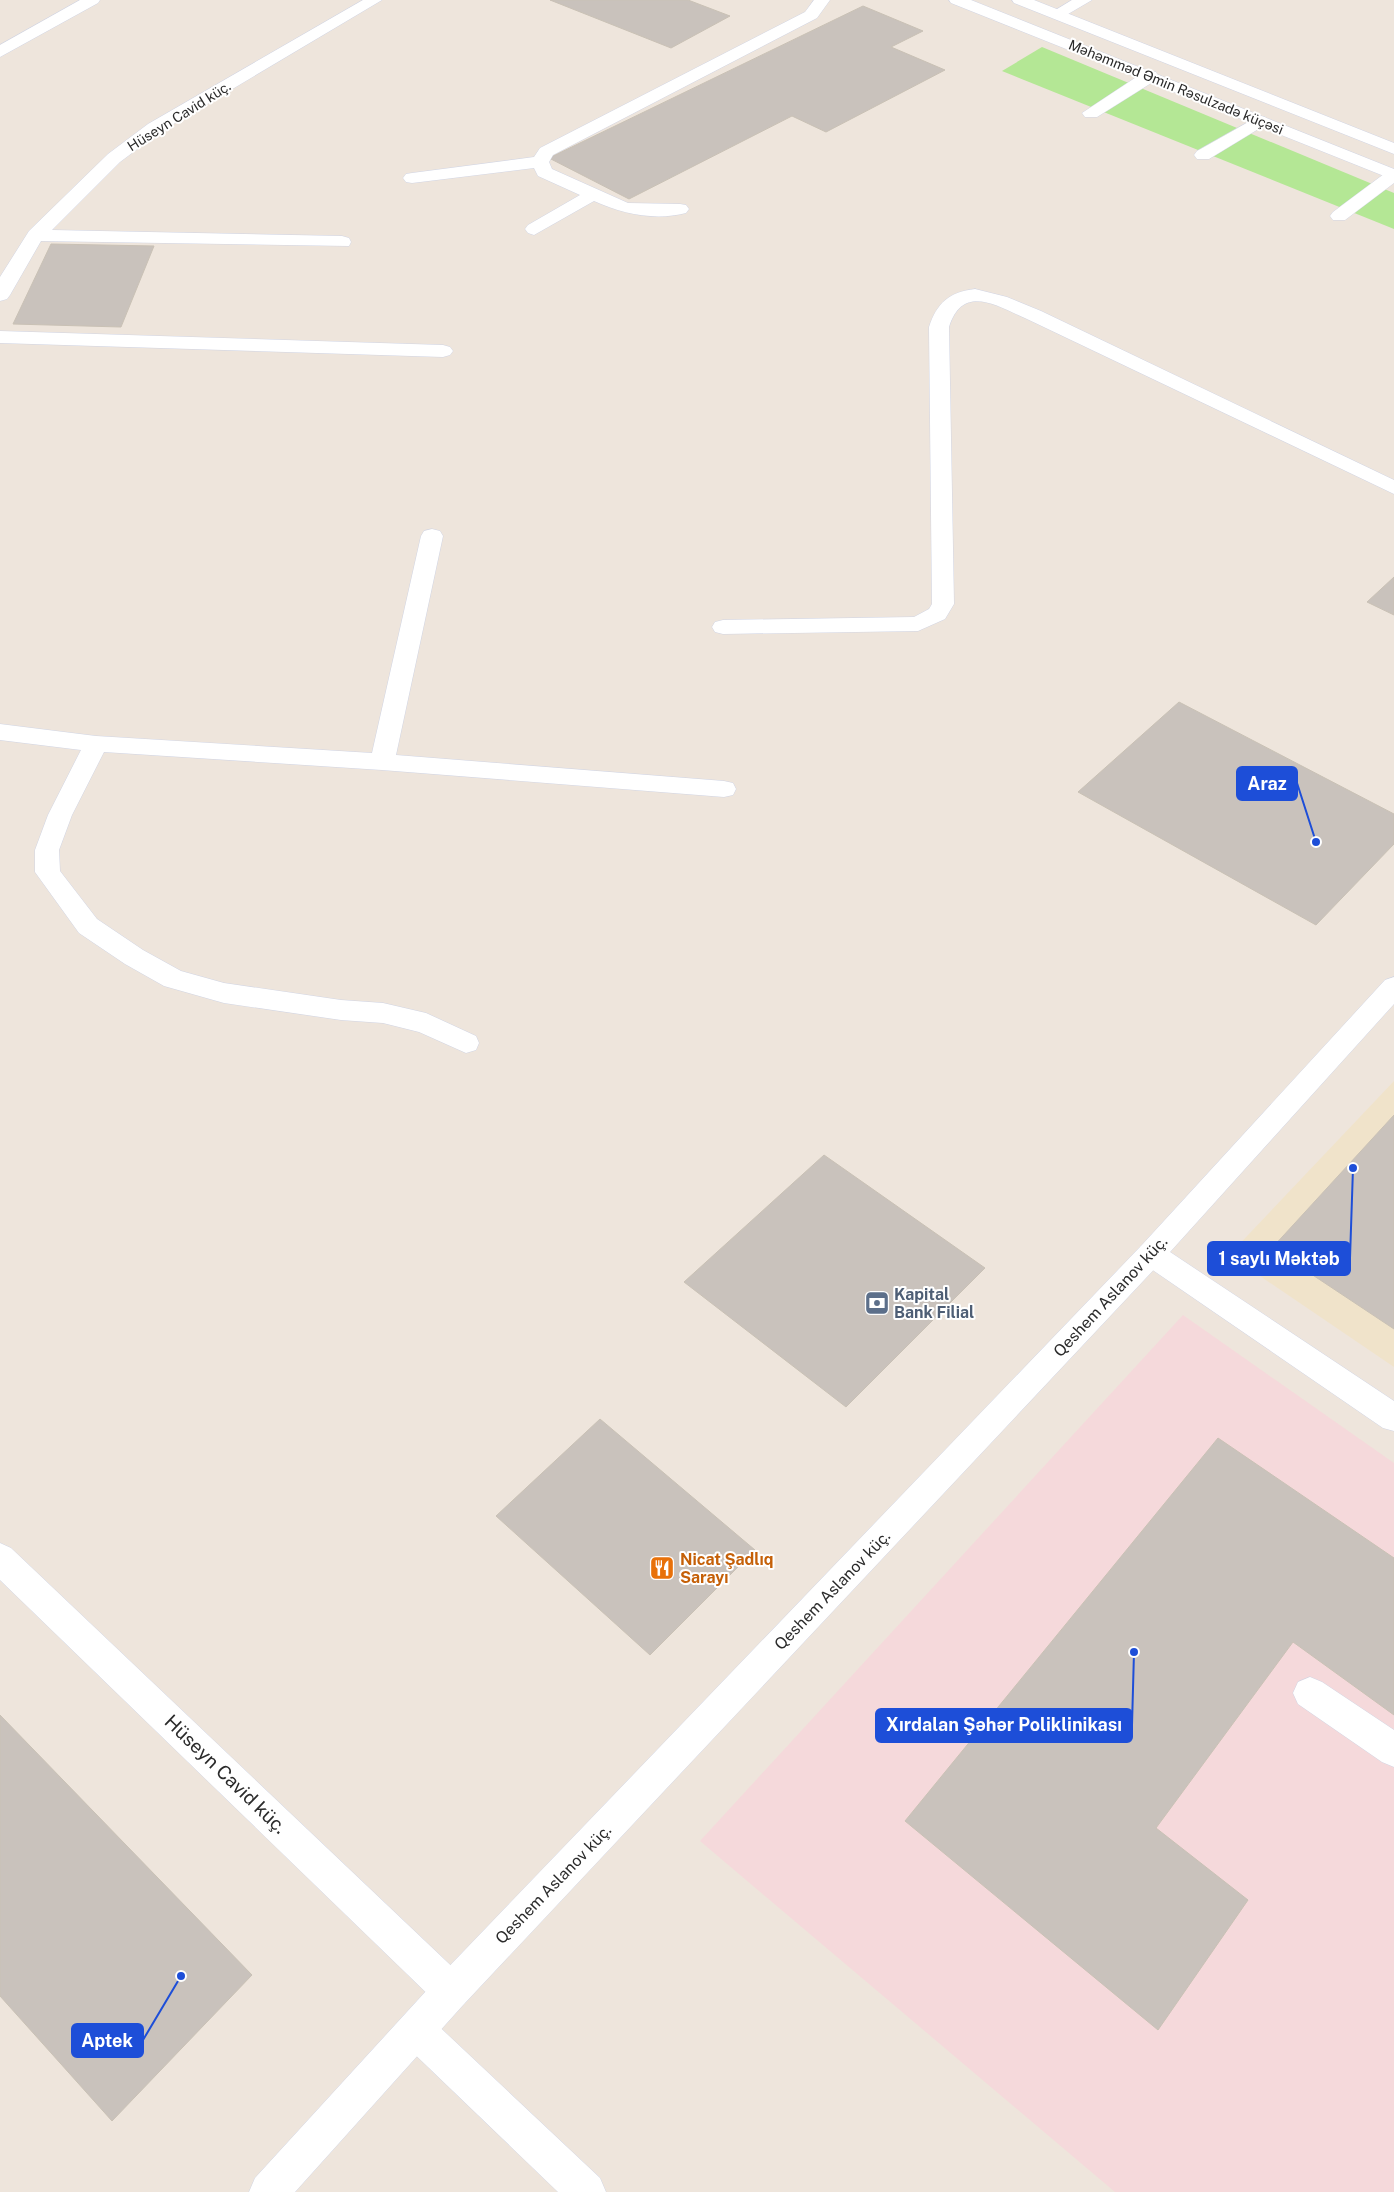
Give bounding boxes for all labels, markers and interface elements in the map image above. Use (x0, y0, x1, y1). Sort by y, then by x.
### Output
street label: Məhəmməd Əmin Rəsulzadə küçəsi (1066, 36, 1286, 138)
street label: Hüseyn Cavid küç. (124, 78, 234, 154)
callout: Araz (1237, 767, 1297, 800)
text: Araz (1247, 773, 1287, 794)
street label: Qeshem Aslanov küç. (1049, 1232, 1171, 1361)
callout: 1 saylı Məktəb (1208, 1242, 1350, 1275)
text: 1 saylı Məktəb (1218, 1248, 1340, 1269)
place label: Kapital Bank Filial (894, 1285, 974, 1322)
bank icon: Kapital Bank Filial (864, 1290, 890, 1316)
street label: Qeshem Aslanov küç. (771, 1527, 894, 1654)
place label: Nicat Şadlıq Sarayı (680, 1550, 773, 1587)
restaurant icon: Nicat Şadlıq Sarayı (649, 1555, 675, 1581)
callout: Xırdalan Şəhər Poliklinikası (876, 1709, 1132, 1742)
street label: Hüseyn Cavid küç. (160, 1710, 292, 1838)
text: Xırdalan Şəhər Poliklinikası (886, 1714, 1122, 1735)
street label: Qeshem Aslanov küç. (492, 1821, 615, 1948)
callout: Aptek (72, 2024, 143, 2057)
text: Aptek (81, 2030, 133, 2051)

